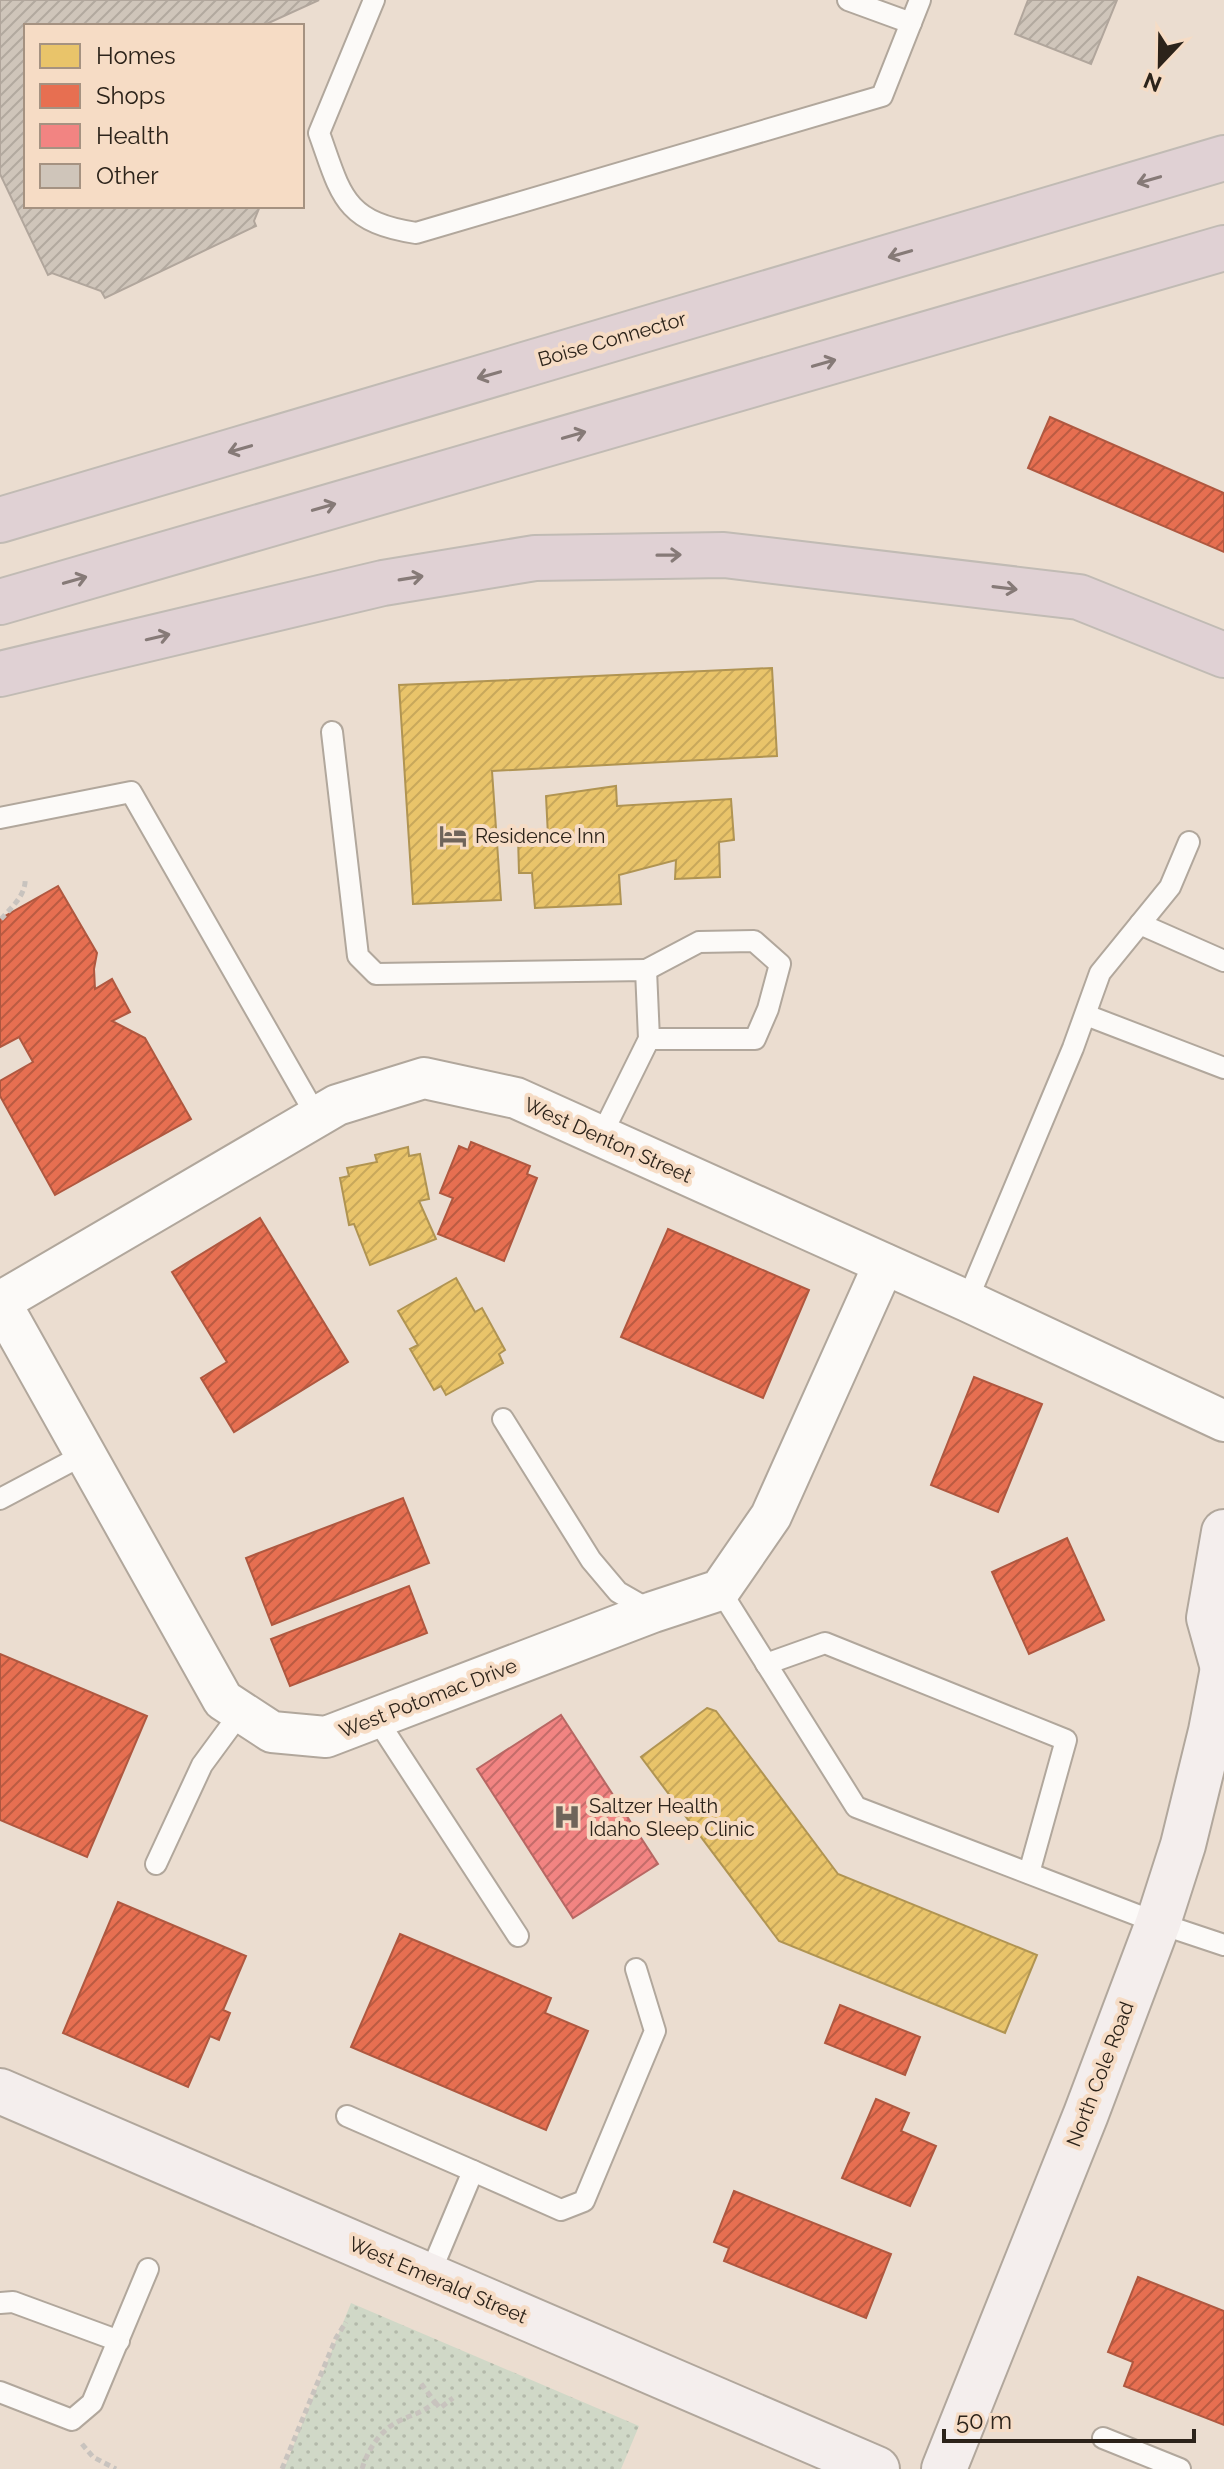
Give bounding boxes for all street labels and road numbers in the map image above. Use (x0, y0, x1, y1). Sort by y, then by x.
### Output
street label: Boise Connector (535, 306, 689, 372)
street label: West Denton Street (520, 1092, 696, 1188)
street label: West Potomac Drive (336, 1653, 520, 1743)
street label: North Cole Road (1061, 1998, 1139, 2150)
street label: West Emerald Street (345, 2232, 531, 2329)

